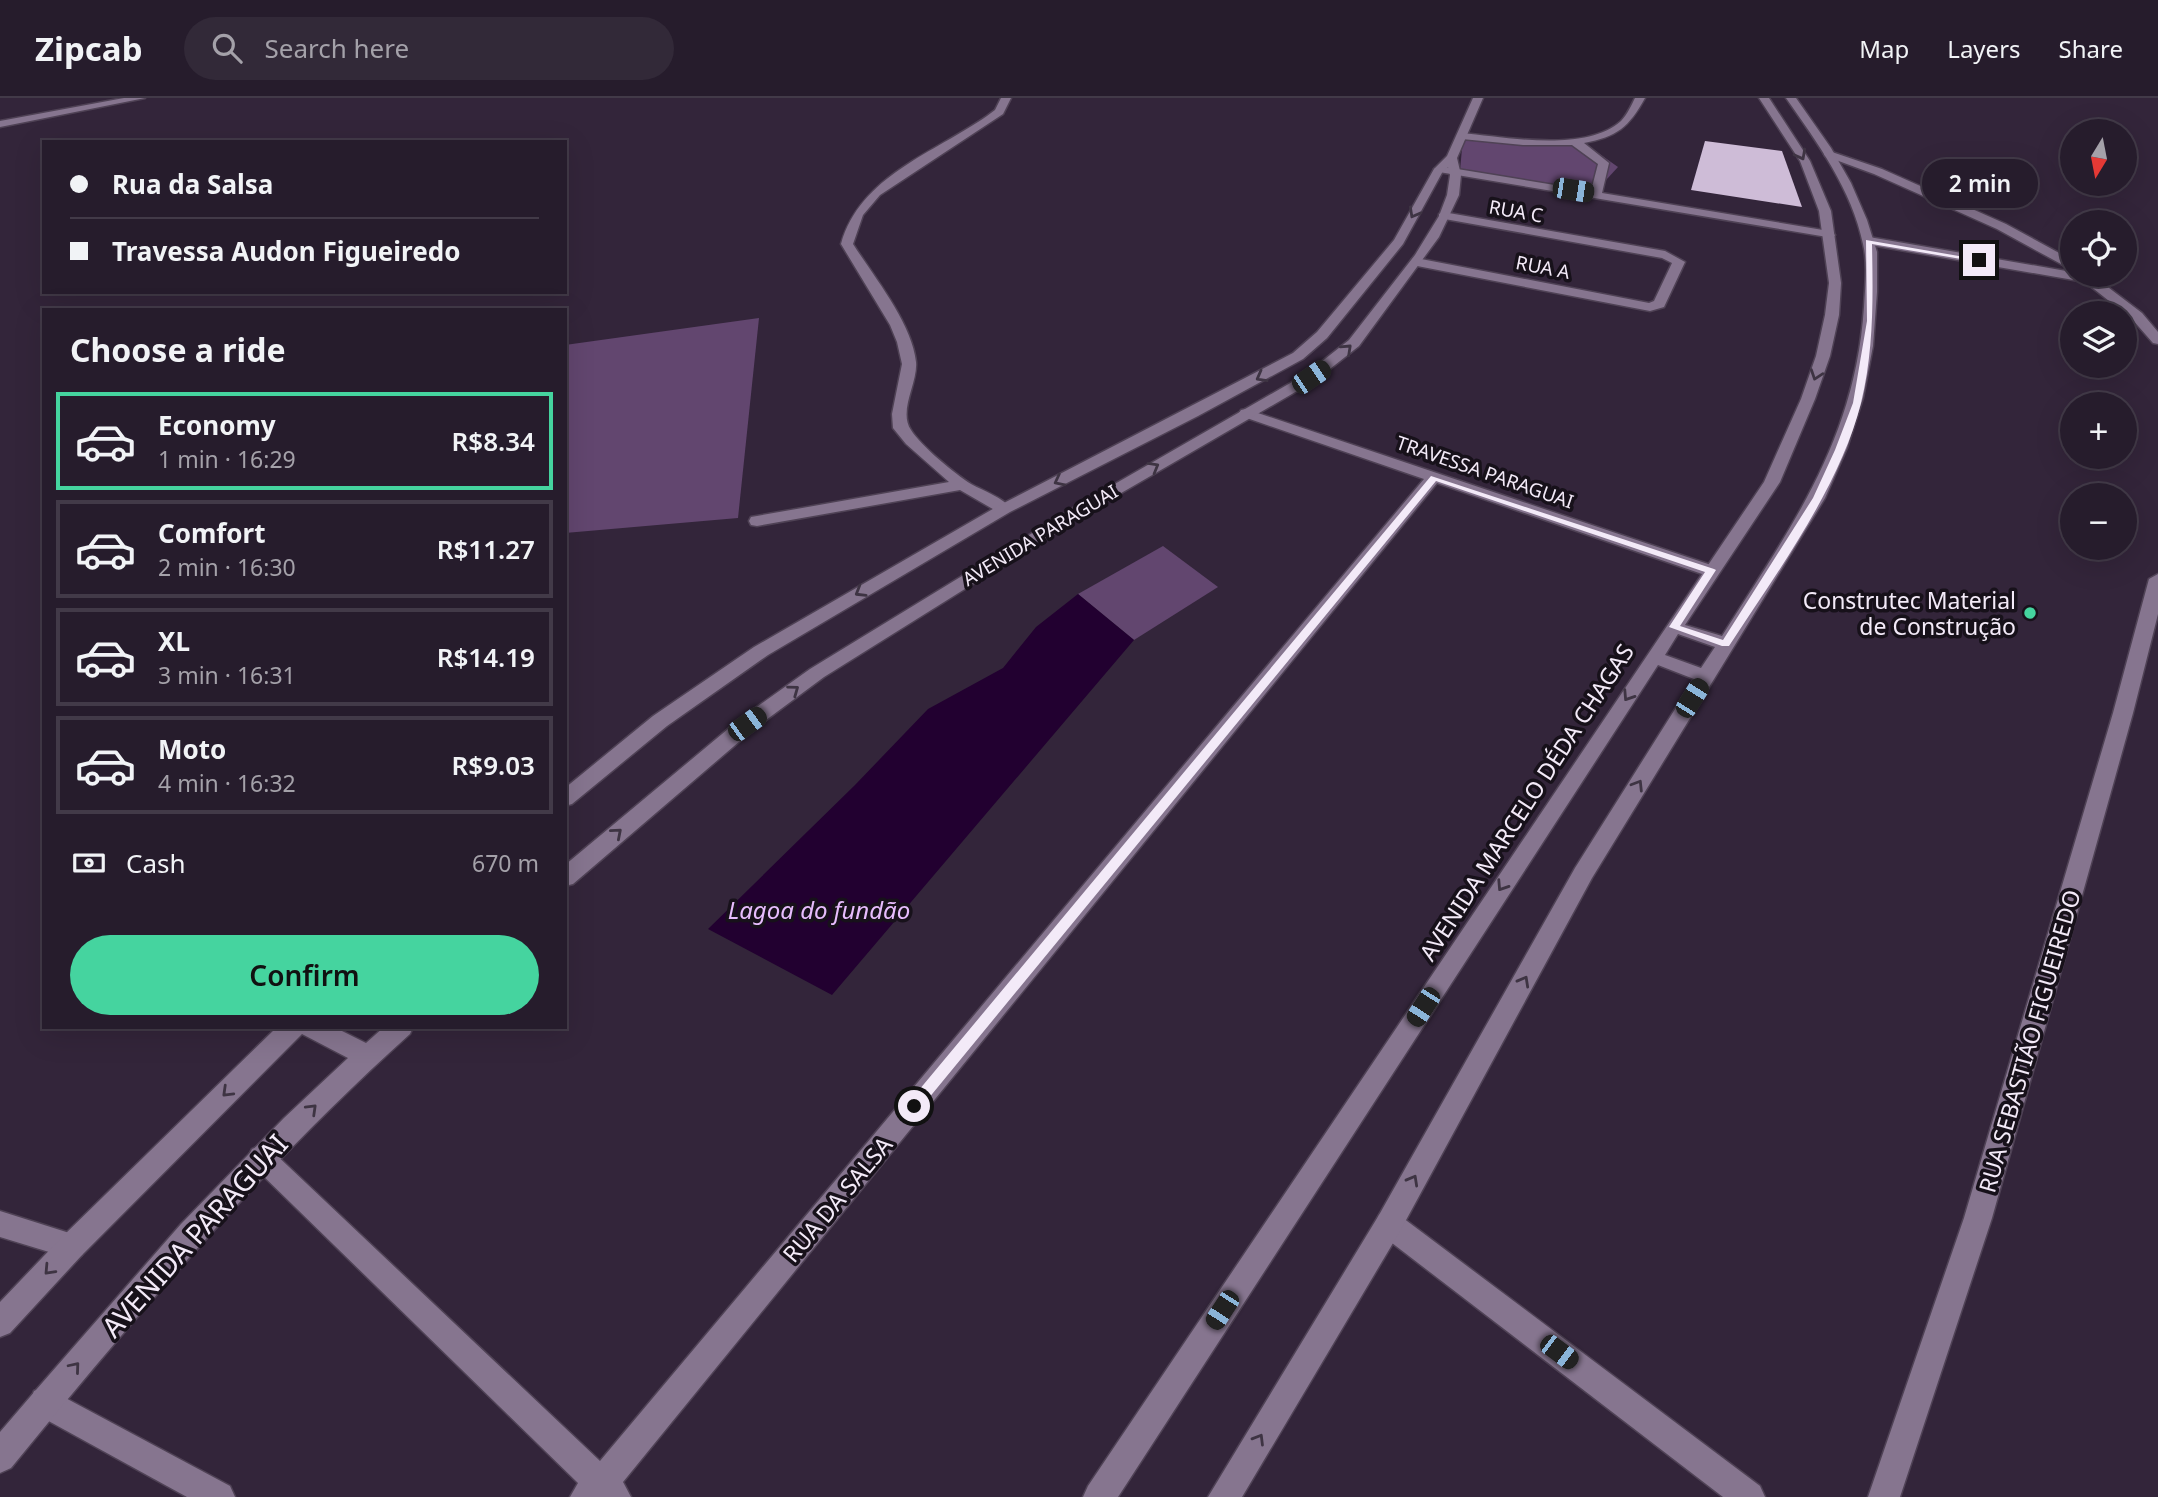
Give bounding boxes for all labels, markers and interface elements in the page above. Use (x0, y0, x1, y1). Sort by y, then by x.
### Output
search box (184, 17, 674, 80)
text: Zipcab (35, 26, 142, 71)
icon: search (208, 29, 246, 67)
text: Search here (264, 30, 409, 66)
text: Map (1859, 32, 1909, 65)
text: Layers (1947, 32, 2021, 65)
text: Share (2059, 32, 2123, 65)
north arrow (2060, 119, 2137, 196)
map controls (2060, 119, 2137, 560)
one-way arrow (1793, 148, 1806, 160)
callout: 2 min (1921, 158, 2037, 208)
text: Rua da Salsa (112, 166, 273, 202)
text: 2 min (1949, 167, 2011, 199)
car (1551, 176, 1596, 204)
street label: RUA C (1487, 193, 1545, 229)
one-way arrow (1408, 206, 1422, 218)
button: locate (2060, 210, 2137, 287)
text: Travessa Audon Figueiredo (112, 233, 460, 269)
route end (1963, 244, 1995, 276)
street label: RUA A (1514, 249, 1573, 285)
button: layers (2060, 301, 2137, 378)
text: Choose a ride (70, 328, 286, 371)
one-way arrow (1339, 345, 1352, 357)
car (1288, 357, 1335, 397)
one-way arrow (1810, 368, 1824, 380)
one-way arrow (1255, 369, 1268, 382)
button: + (2060, 392, 2137, 469)
text: Economy (158, 407, 276, 443)
icon: car (74, 410, 137, 473)
text: R$8.34 (452, 423, 535, 459)
street label: TRAVESSA PARAGUAI (1393, 429, 1577, 515)
text: 1 min · 16:29 (158, 443, 296, 475)
one-way arrow (1146, 463, 1159, 476)
one-way arrow (1053, 473, 1066, 487)
street label: AVENIDA PARAGUAI (957, 478, 1123, 592)
button: − (2060, 483, 2137, 560)
text: Comfort (158, 515, 266, 551)
icon: car (74, 518, 137, 581)
text: R$11.27 (437, 531, 535, 567)
text: 2 min · 16:30 (158, 551, 296, 583)
one-way arrow (855, 584, 868, 597)
place label: Construtec Material de Construção (1803, 584, 2016, 642)
marker: Construtec Material de Construção (2022, 605, 2038, 621)
text: XL (158, 623, 190, 659)
icon: car (74, 626, 137, 689)
street label: AVENIDA MARCELO DÉDA CHAGAS (1411, 637, 1641, 967)
text: R$14.19 (437, 639, 535, 675)
text: 3 min · 16:31 (158, 659, 296, 691)
car (1672, 675, 1713, 721)
one-way arrow (786, 686, 799, 698)
one-way arrow (1624, 688, 1636, 701)
car (724, 703, 771, 745)
text: Moto (158, 731, 226, 767)
icon: car (74, 734, 137, 797)
text: R$9.03 (452, 747, 535, 783)
text: 4 min · 16:32 (158, 767, 296, 799)
one-way arrow (1630, 779, 1643, 792)
one-way arrow (609, 829, 622, 841)
icon: cash (70, 844, 108, 882)
text: Cash (126, 845, 186, 881)
text: 670 m (472, 847, 539, 879)
one-way arrow (1498, 878, 1511, 891)
street label: RUA SEBASTIÃO FIGUEIREDO (1970, 886, 2088, 1196)
water label: Lagoa do fundão (728, 893, 910, 926)
button: Confirm (70, 935, 539, 1015)
one-way arrow (1516, 976, 1529, 988)
car (1403, 984, 1444, 1030)
one-way arrow (222, 1083, 235, 1096)
route start (898, 1090, 930, 1122)
one-way arrow (303, 1104, 316, 1117)
street label: AVENIDA PARAGUAI (93, 1125, 295, 1345)
street label: RUA DA SALSA (775, 1129, 899, 1269)
one-way arrow (1405, 1175, 1419, 1187)
one-way arrow (45, 1262, 57, 1275)
car (1202, 1287, 1243, 1333)
car (1536, 1331, 1583, 1373)
one-way arrow (67, 1362, 79, 1375)
one-way arrow (1251, 1433, 1264, 1446)

